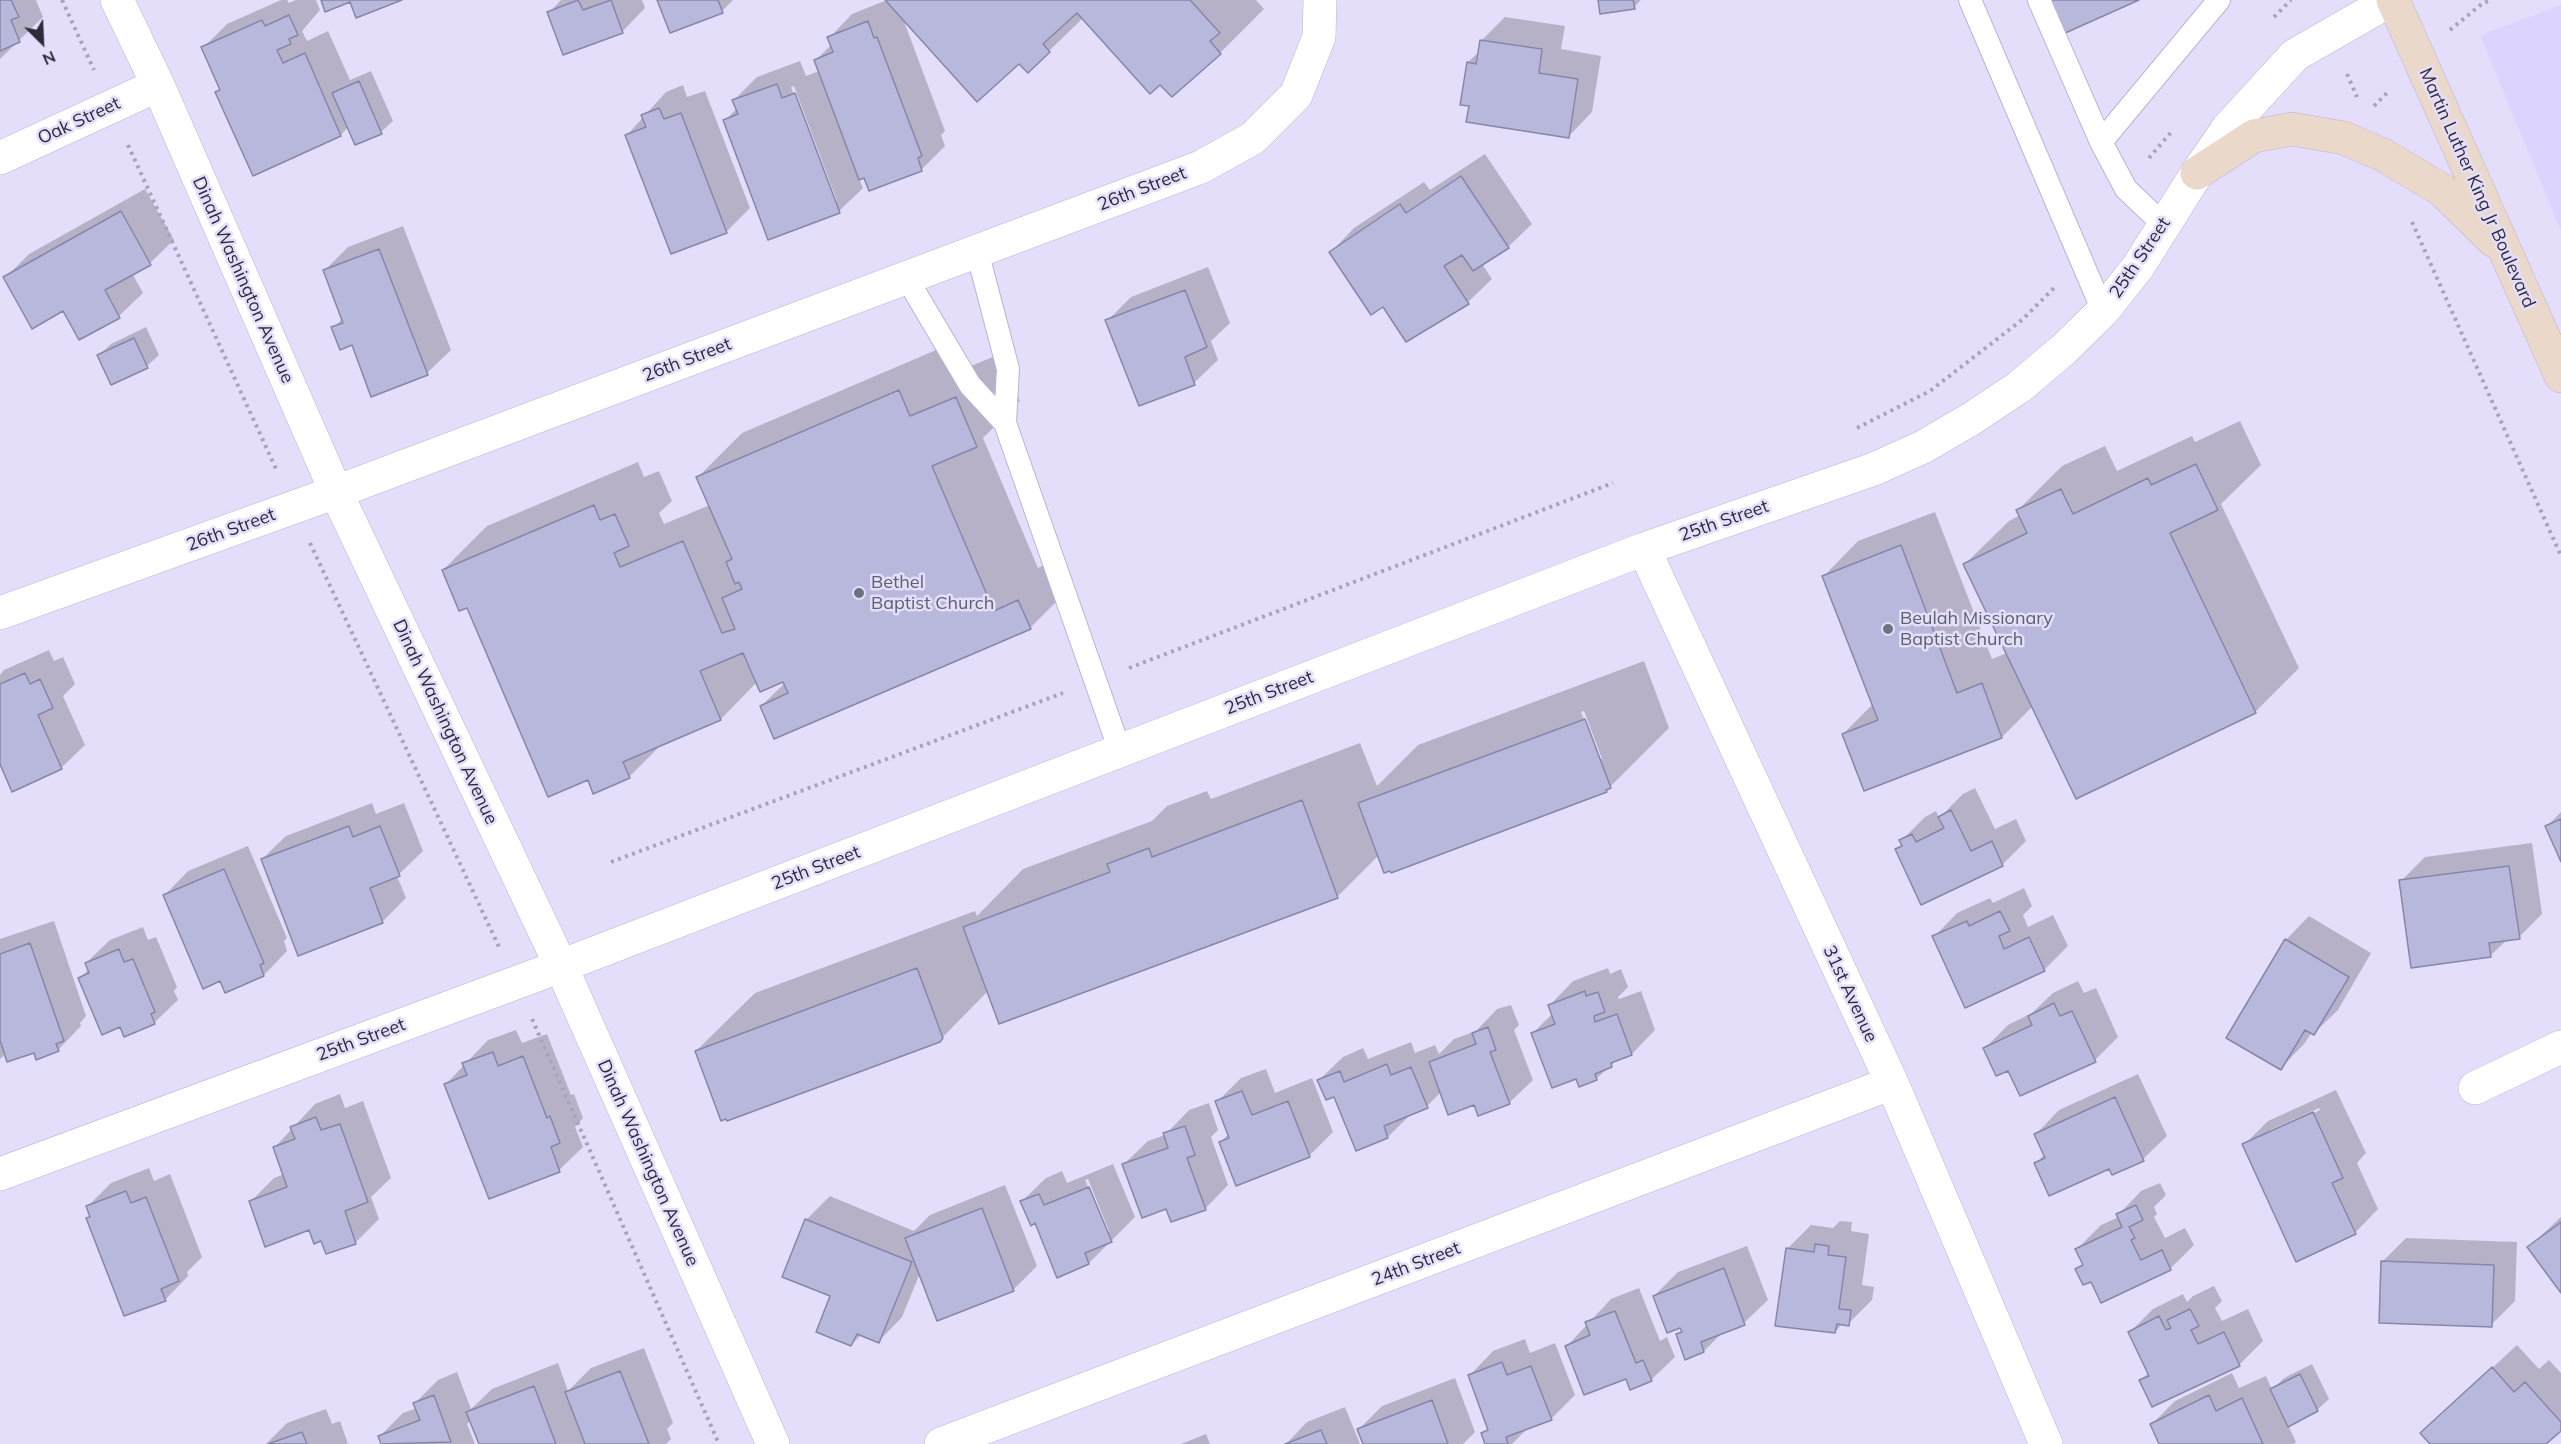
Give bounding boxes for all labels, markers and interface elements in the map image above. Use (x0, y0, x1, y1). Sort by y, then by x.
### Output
north arrow (12, 12, 72, 72)
text: N (40, 47, 59, 70)
street label: Martin Luther King Jr Boulevard (2414, 65, 2540, 311)
street label: Oak Street (34, 93, 124, 149)
street label: 26th Street (1095, 162, 1189, 216)
street label: Dinah Washington Avenue (188, 173, 298, 387)
street label: 25th Street (2105, 213, 2175, 303)
street label: 26th Street (640, 333, 734, 387)
street label: 25th Street (1677, 496, 1771, 546)
street label: 26th Street (184, 504, 278, 556)
place label: Bethel Baptist Church (871, 572, 994, 614)
marker: Bethel Baptist Church (852, 586, 866, 600)
place label: Beulah Missionary Baptist Church (1900, 608, 2053, 650)
street label: Dinah Washington Avenue (388, 616, 502, 828)
marker: Beulah Missionary Baptist Church (1881, 622, 1895, 636)
street label: 25th Street (1222, 666, 1316, 720)
street label: 25th Street (769, 841, 863, 895)
street label: 31st Avenue (1818, 942, 1882, 1046)
street label: 25th Street (314, 1014, 408, 1066)
street label: Dinah Washington Avenue (593, 1056, 703, 1270)
street label: 24th Street (1369, 1237, 1463, 1291)

